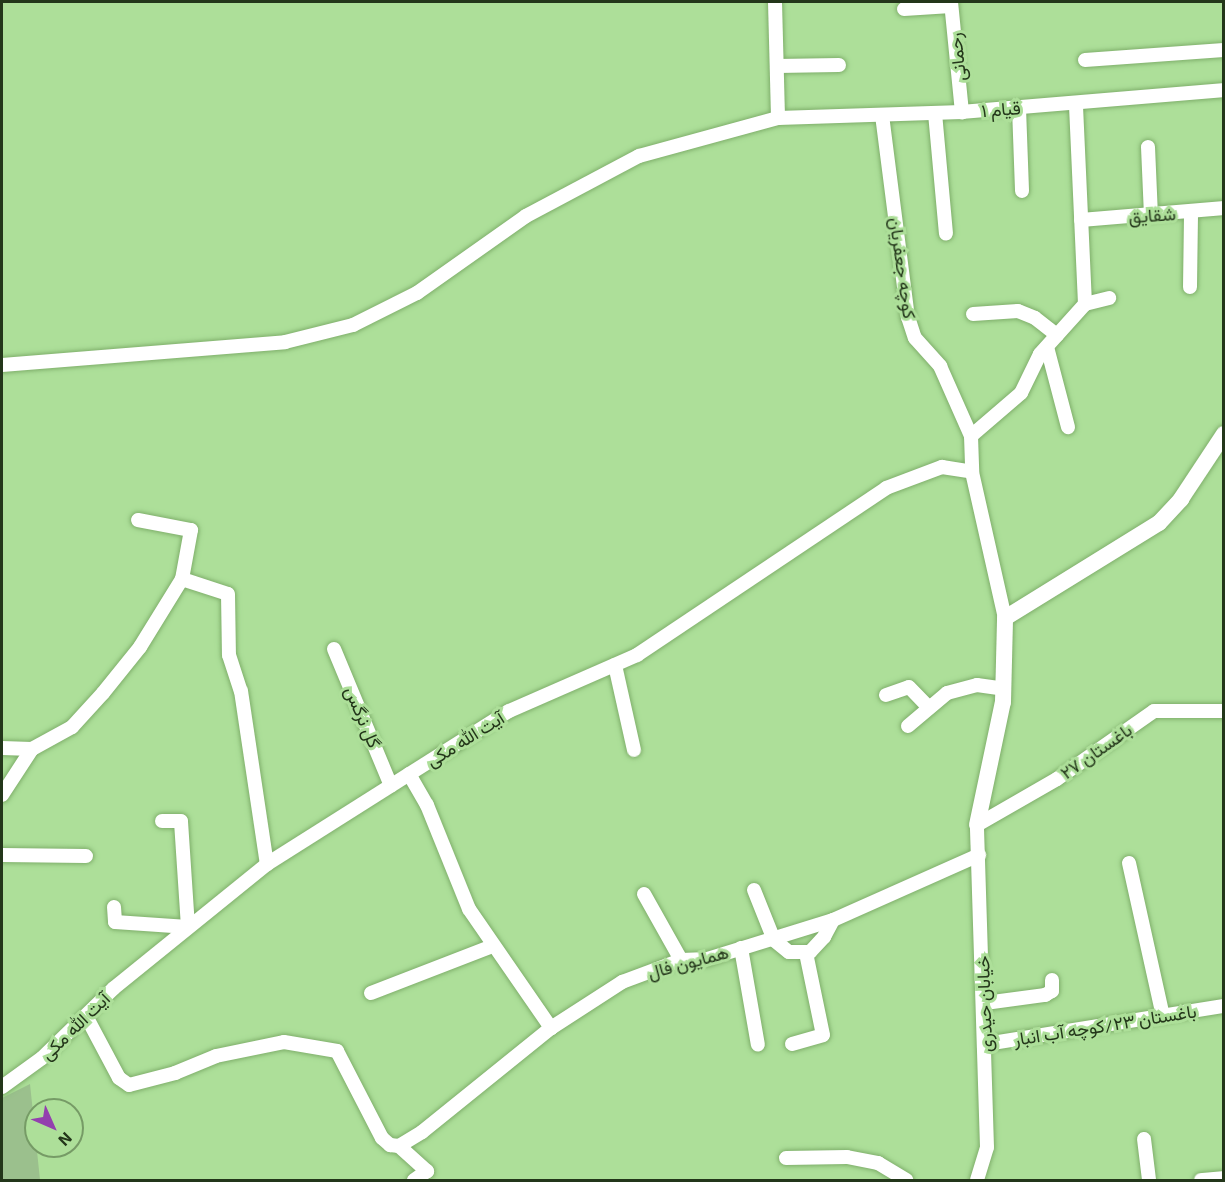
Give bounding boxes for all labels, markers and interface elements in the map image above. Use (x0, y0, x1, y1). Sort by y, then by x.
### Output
street label: رحمانی (944, 32, 970, 82)
street label: قیام ۱ (980, 97, 1022, 121)
street label: شقایق (1128, 203, 1176, 227)
street label: کوچه جعفریان (885, 216, 921, 320)
street label: گل نرگس (340, 683, 386, 751)
street label: آیت الله مکی (422, 707, 508, 771)
street label: باغستان ۲۷ (1056, 719, 1136, 783)
street label: همایون فال (645, 941, 731, 983)
street label: خیابان حیدری (972, 955, 996, 1053)
street label: آیت الله مکی (36, 988, 114, 1064)
street label: باغستان ۲۳/کوچه آب انبار (1012, 1000, 1198, 1050)
north arrow (24, 1098, 84, 1158)
text: N (55, 1129, 76, 1150)

